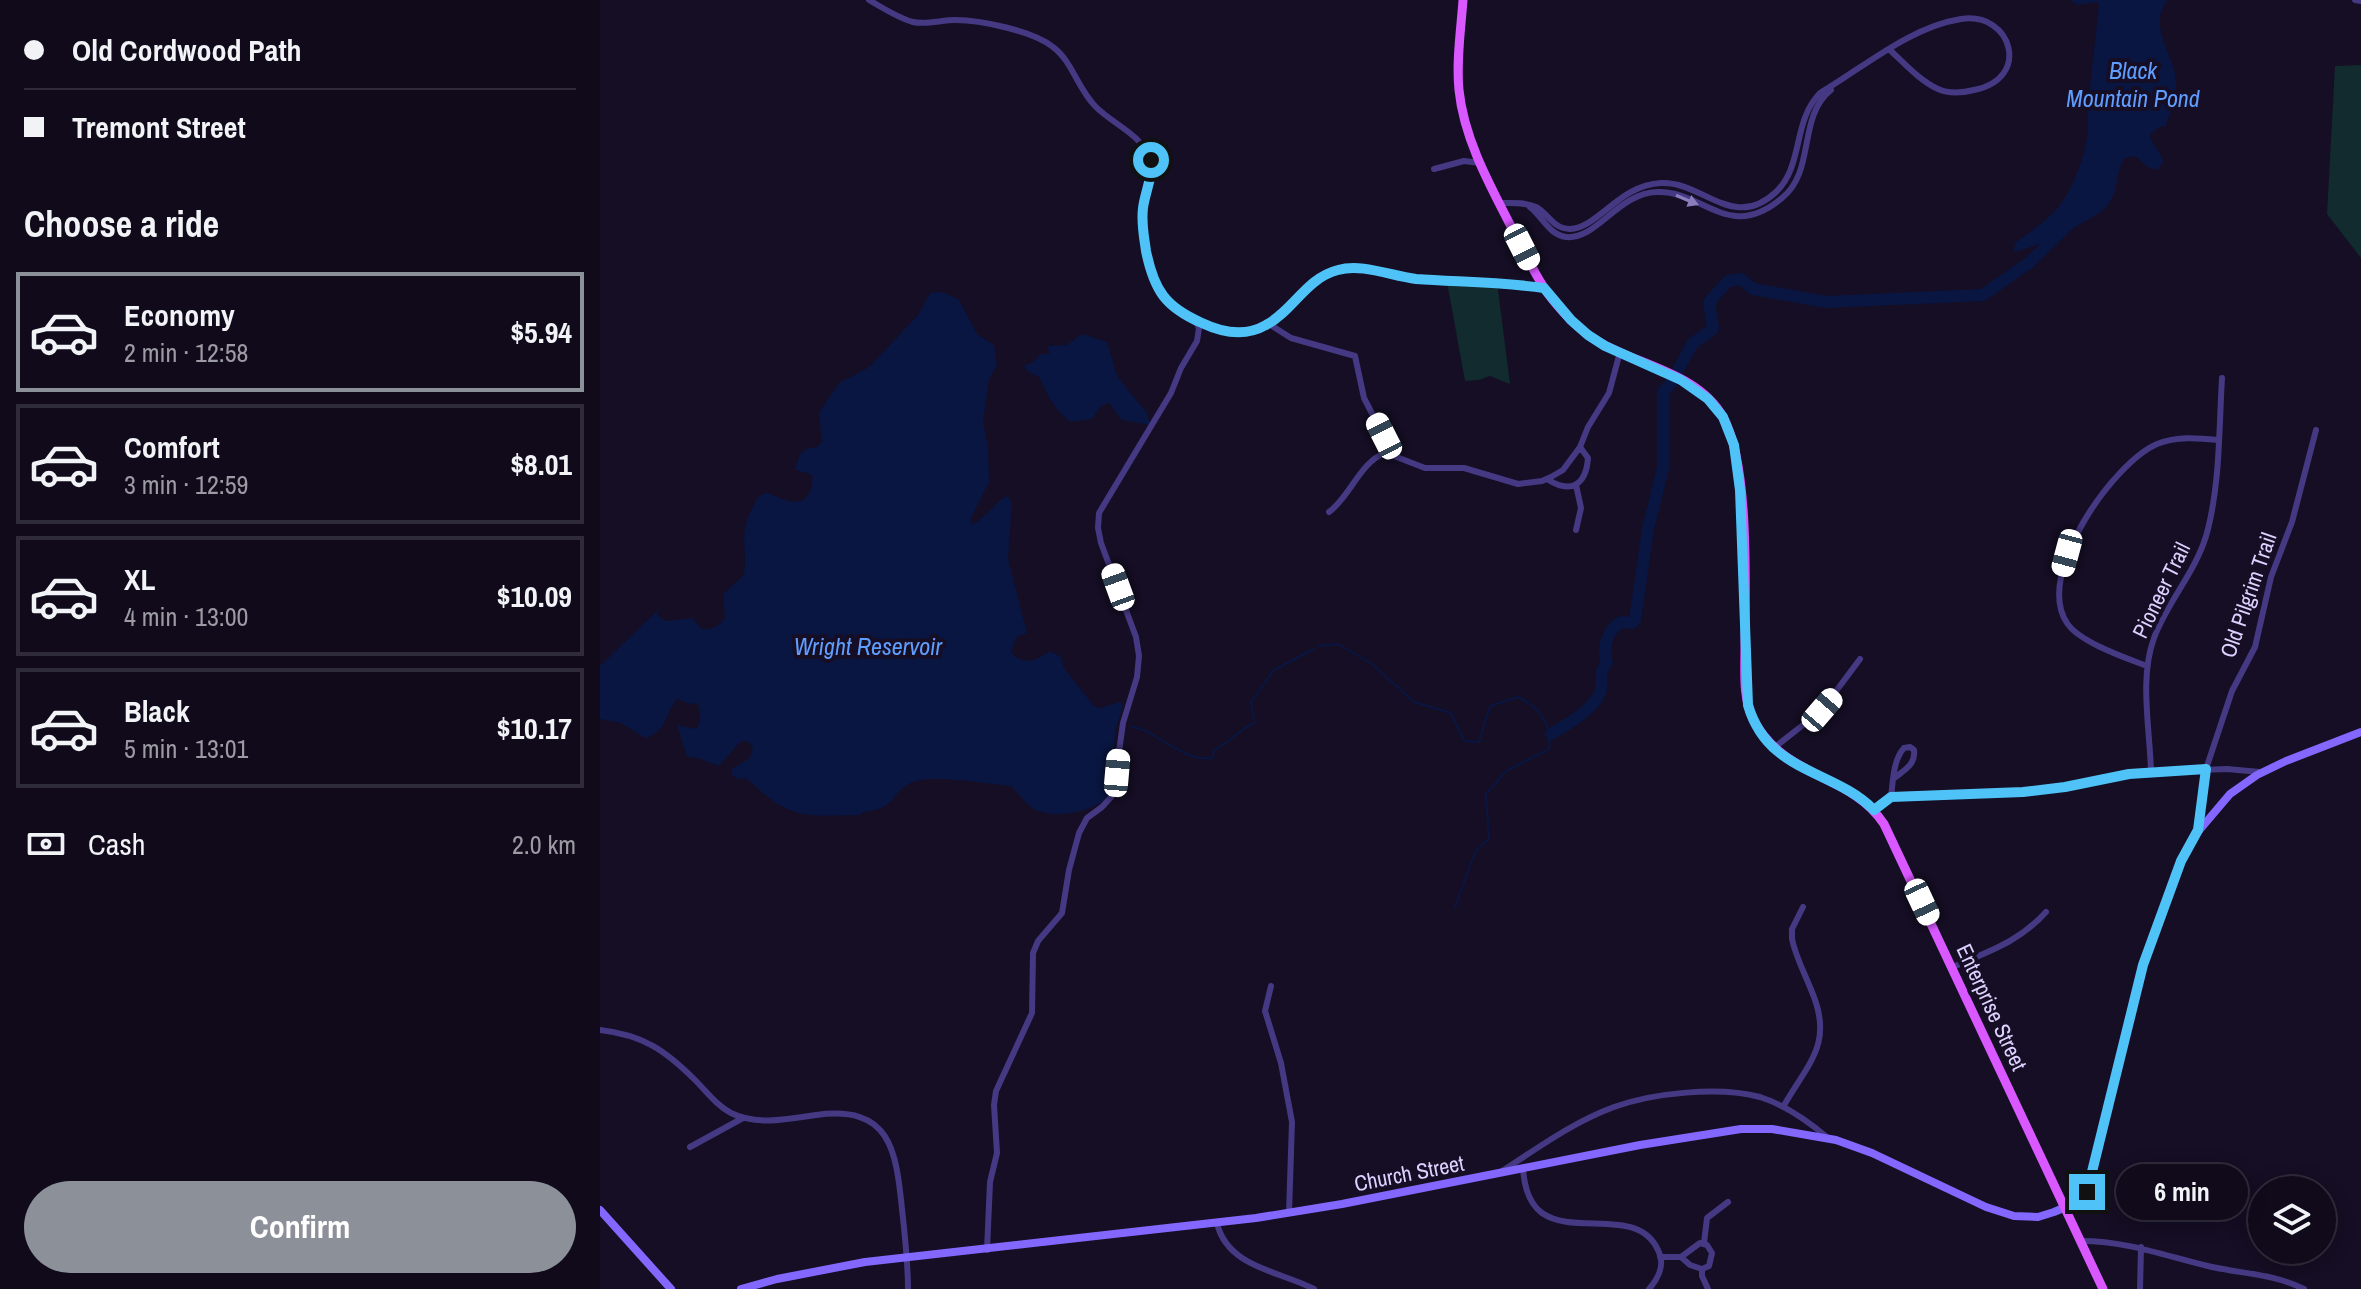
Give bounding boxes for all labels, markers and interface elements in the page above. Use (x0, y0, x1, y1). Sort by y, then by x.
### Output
text: Old Cordwood Path (72, 30, 302, 70)
water label: Black Mountain Pond (2066, 54, 2201, 114)
text: Tremont Street (72, 107, 246, 147)
route start (1133, 142, 1169, 178)
one-way arrow (1675, 193, 1698, 206)
text: Choose a ride (24, 200, 219, 248)
car (1500, 220, 1544, 274)
text: Economy (124, 295, 235, 335)
icon: car (28, 296, 100, 368)
text: $5.94 (510, 312, 572, 352)
text: 2 min · 12:58 (124, 335, 248, 370)
car (1362, 409, 1406, 463)
text: Comfort (124, 427, 220, 467)
icon: car (28, 428, 100, 500)
text: $8.01 (510, 444, 572, 484)
text: 3 min · 12:59 (124, 467, 248, 502)
car (2049, 527, 2085, 579)
street label: Old Pilgrim Trail (2213, 528, 2283, 662)
street label: Pioneer Trail (2125, 537, 2197, 643)
text: XL (124, 559, 155, 599)
icon: car (28, 560, 100, 632)
car (1099, 560, 1137, 614)
text: $10.09 (497, 576, 572, 616)
text: 4 min · 13:00 (124, 599, 248, 634)
water label: Wright Reservoir (794, 630, 944, 662)
car (1797, 684, 1847, 736)
text: Black (124, 691, 190, 731)
icon: car (28, 692, 100, 764)
text: $10.17 (497, 708, 572, 748)
text: 5 min · 13:01 (124, 731, 248, 766)
car (1103, 748, 1131, 798)
icon: cash (24, 822, 68, 866)
text: Cash (88, 824, 145, 864)
text: 2.0 km (512, 827, 576, 862)
car (1901, 875, 1943, 929)
street label: Enterprise Street (1950, 939, 2034, 1075)
street label: Church Street (1352, 1148, 1466, 1198)
callout: 6 min (2115, 1164, 2247, 1220)
route end (2069, 1174, 2105, 1210)
text: 6 min (2154, 1174, 2210, 1209)
map controls (2248, 1176, 2336, 1264)
button: layers (2248, 1176, 2336, 1264)
button: Confirm (24, 1181, 576, 1273)

